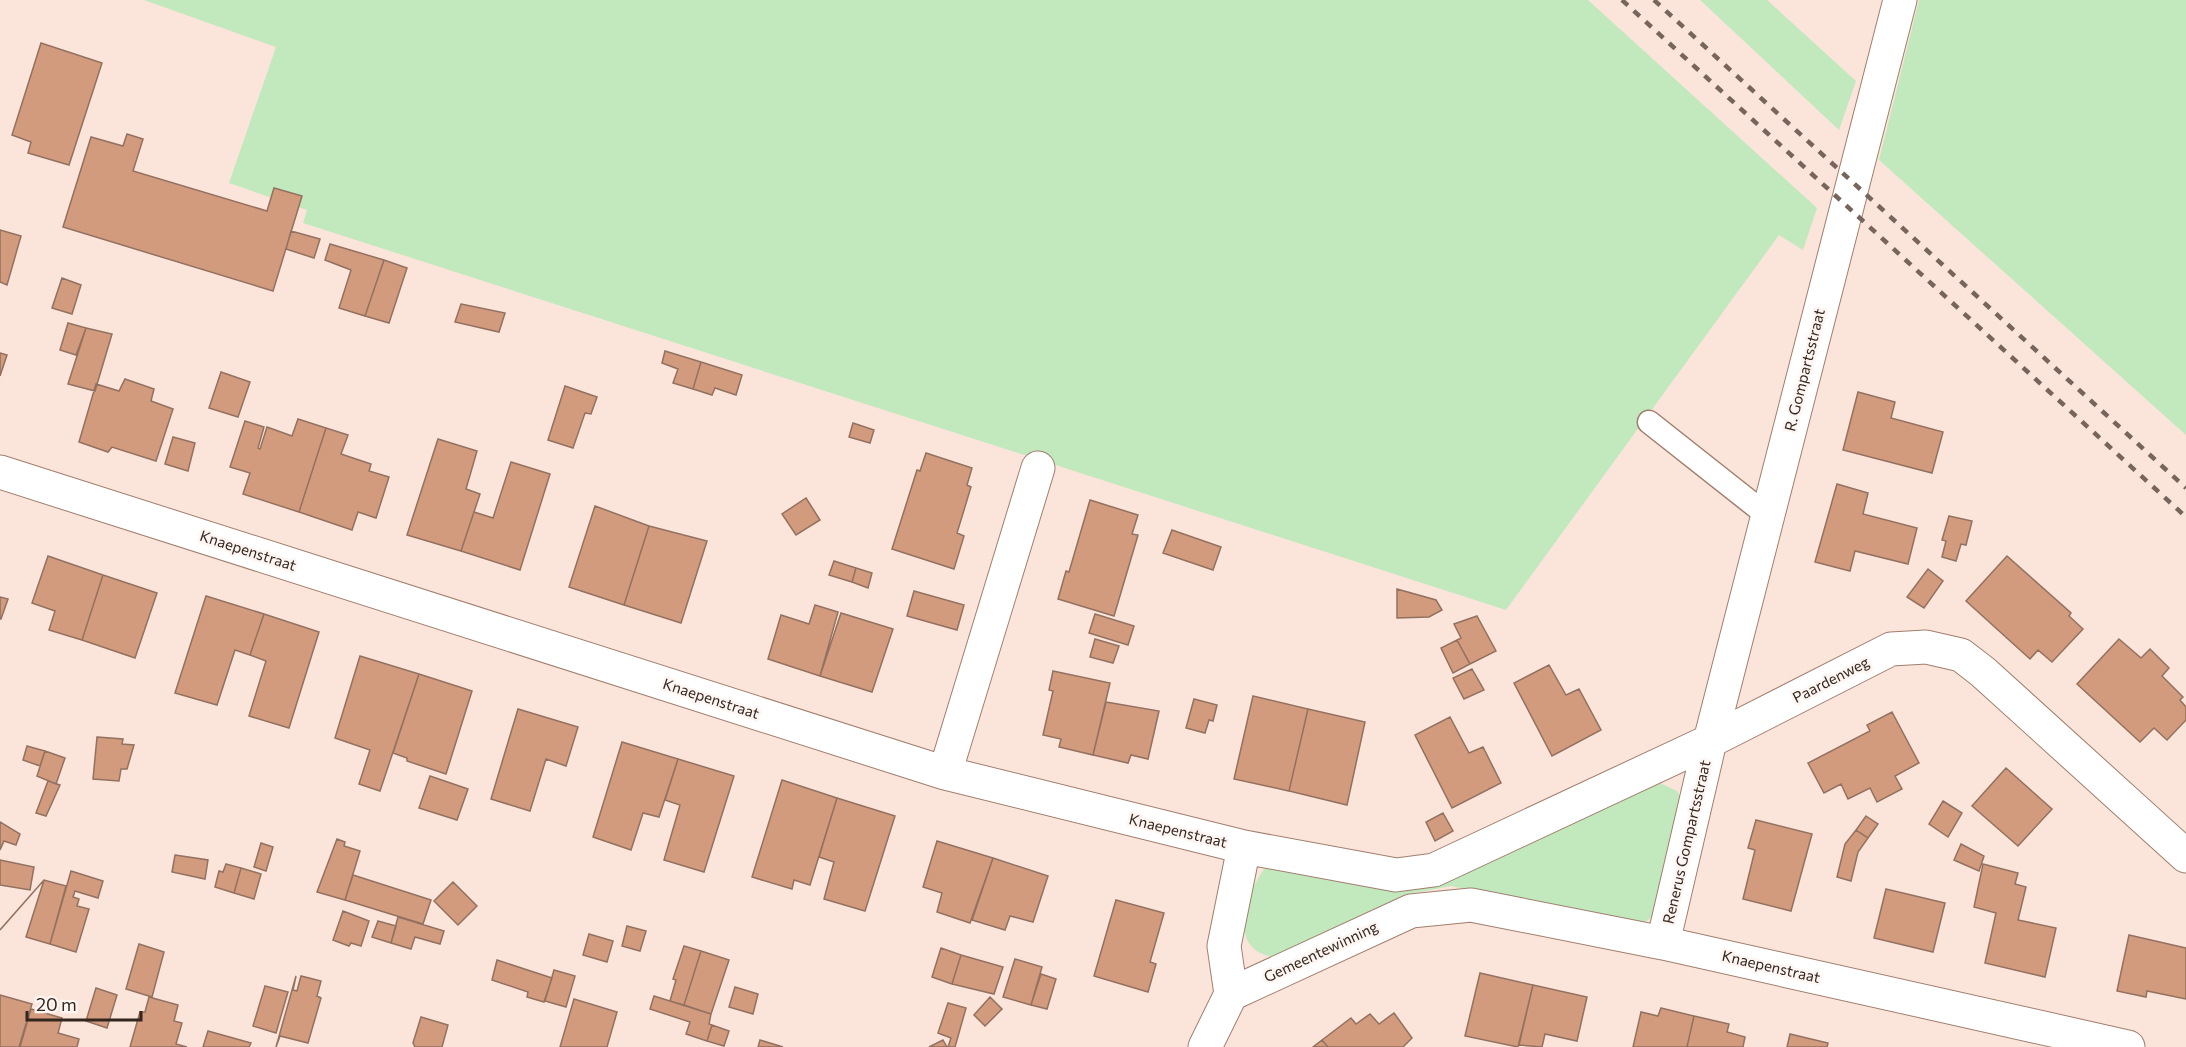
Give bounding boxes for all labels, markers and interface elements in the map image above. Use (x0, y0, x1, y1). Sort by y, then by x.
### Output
street label: R. Gompartsstraat (1780, 307, 1828, 433)
street label: Knaepenstraat (198, 526, 299, 574)
street label: Paardenweg (1789, 652, 1872, 706)
street label: Knaepenstraat (661, 674, 762, 722)
street label: Renerus Gompartsstraat (1658, 758, 1714, 925)
street label: Knaepenstraat (1127, 809, 1229, 851)
street label: Gemeentewinning (1261, 917, 1380, 985)
street label: Knaepenstraat (1720, 946, 1822, 986)
scale bar (27, 984, 141, 1022)
text: 20 m (36, 993, 77, 1015)

